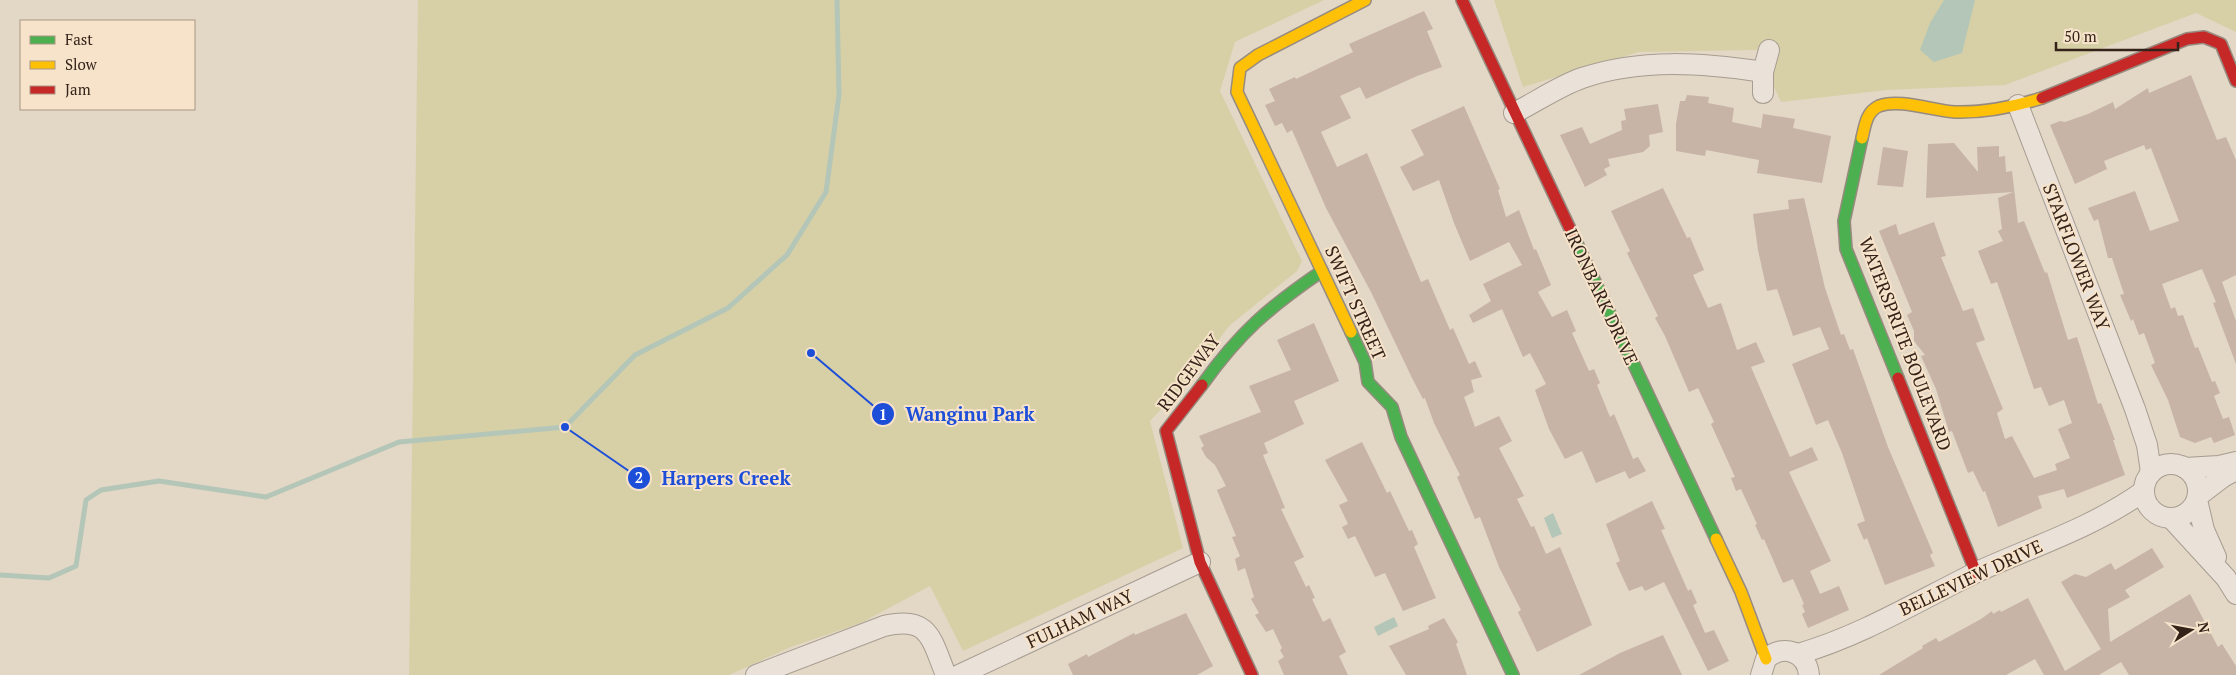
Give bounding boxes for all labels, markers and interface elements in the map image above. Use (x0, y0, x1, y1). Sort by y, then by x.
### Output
legend (20, 20, 195, 110)
scale bar (2056, 20, 2178, 52)
text: 50 m (2064, 26, 2097, 46)
text: Fast (65, 29, 93, 49)
text: Slow (65, 54, 98, 74)
text: Jam (65, 79, 91, 99)
street label: STARFLOWER WAY (2038, 180, 2116, 334)
street label: IRONBARK DRIVE (1560, 224, 1644, 369)
street label: WATERSPRITE BOULEVARD (1854, 233, 1958, 454)
street label: SWIFT STREET (1320, 242, 1392, 363)
street label: RIDGEWAY (1151, 329, 1225, 416)
callout: Wanginu Park (871, 397, 1045, 431)
text: Wanginu Park (905, 401, 1036, 426)
text: 1 (879, 404, 887, 424)
callout: Harpers Creek (627, 461, 801, 495)
text: Harpers Creek (661, 465, 791, 490)
text: 2 (635, 467, 643, 487)
street label: BELLEVIEW DRIVE (1895, 533, 2046, 621)
street label: FULHAM WAY (1023, 583, 1137, 653)
north arrow (2166, 605, 2216, 655)
text: N (2194, 620, 2215, 635)

